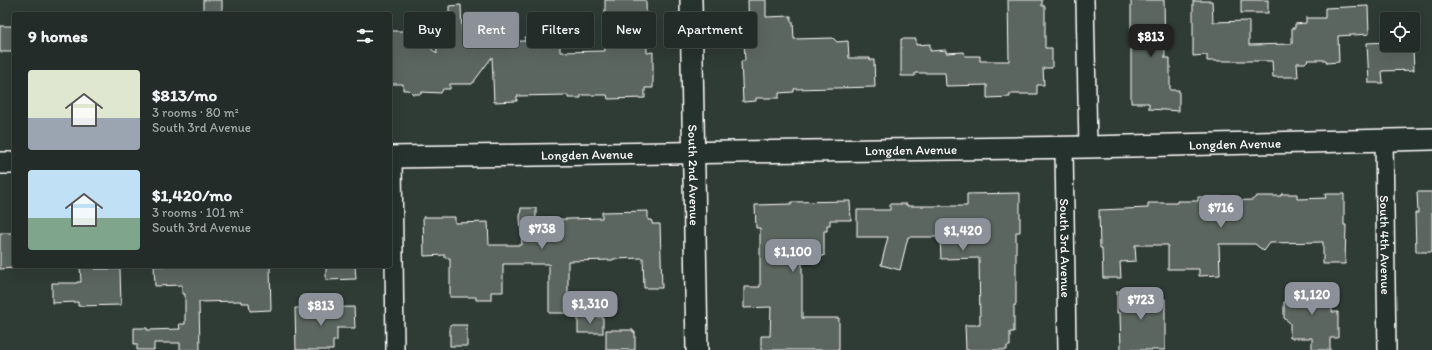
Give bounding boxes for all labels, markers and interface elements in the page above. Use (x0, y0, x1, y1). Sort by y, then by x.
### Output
chip: Buy (404, 12, 455, 48)
chip: Rent (463, 12, 519, 48)
chip: Filters (527, 12, 594, 48)
chip: New (602, 12, 656, 48)
chip: Apartment (664, 12, 757, 48)
map controls (1380, 12, 1420, 52)
button: locate (1380, 12, 1420, 52)
pin: $813 (1127, 24, 1175, 58)
icon: filters (354, 25, 376, 47)
text: 9 homes (28, 26, 88, 46)
text: $813 (1138, 29, 1164, 44)
text: $813/mo (152, 85, 217, 105)
icon: home (60, 86, 108, 134)
text: 3 rooms · 80 m² (152, 105, 239, 120)
text: South 3rd Avenue (152, 120, 251, 135)
street label: South 2nd Avenue (686, 124, 702, 226)
street label: Longden Avenue (1189, 135, 1281, 152)
street label: Longden Avenue (865, 141, 957, 158)
street label: Longden Avenue (541, 146, 633, 162)
text: $1,420/mo (152, 185, 232, 205)
icon: home (60, 186, 108, 234)
pin: $716 (1197, 195, 1245, 229)
street label: South 4th Avenue (1377, 195, 1394, 295)
street label: South 3rd Avenue (1057, 198, 1074, 298)
text: $716 (1208, 200, 1234, 215)
text: 3 rooms · 101 m² (152, 205, 244, 220)
pin: $738 (518, 216, 566, 250)
pin: $1,420 (930, 218, 996, 252)
text: South 3rd Avenue (152, 220, 251, 235)
text: $738 (528, 221, 556, 236)
text: $1,420 (944, 223, 982, 238)
pin: $1,100 (760, 239, 826, 273)
text: $1,100 (774, 244, 812, 259)
pin: $1,120 (1279, 282, 1345, 316)
pin: $723 (1117, 287, 1165, 321)
text: $1,120 (1294, 287, 1330, 302)
pin: $1,310 (557, 291, 623, 325)
text: $723 (1128, 292, 1154, 307)
pin: $813 (297, 293, 345, 327)
text: $1,310 (572, 296, 608, 311)
text: $813 (308, 298, 334, 313)

